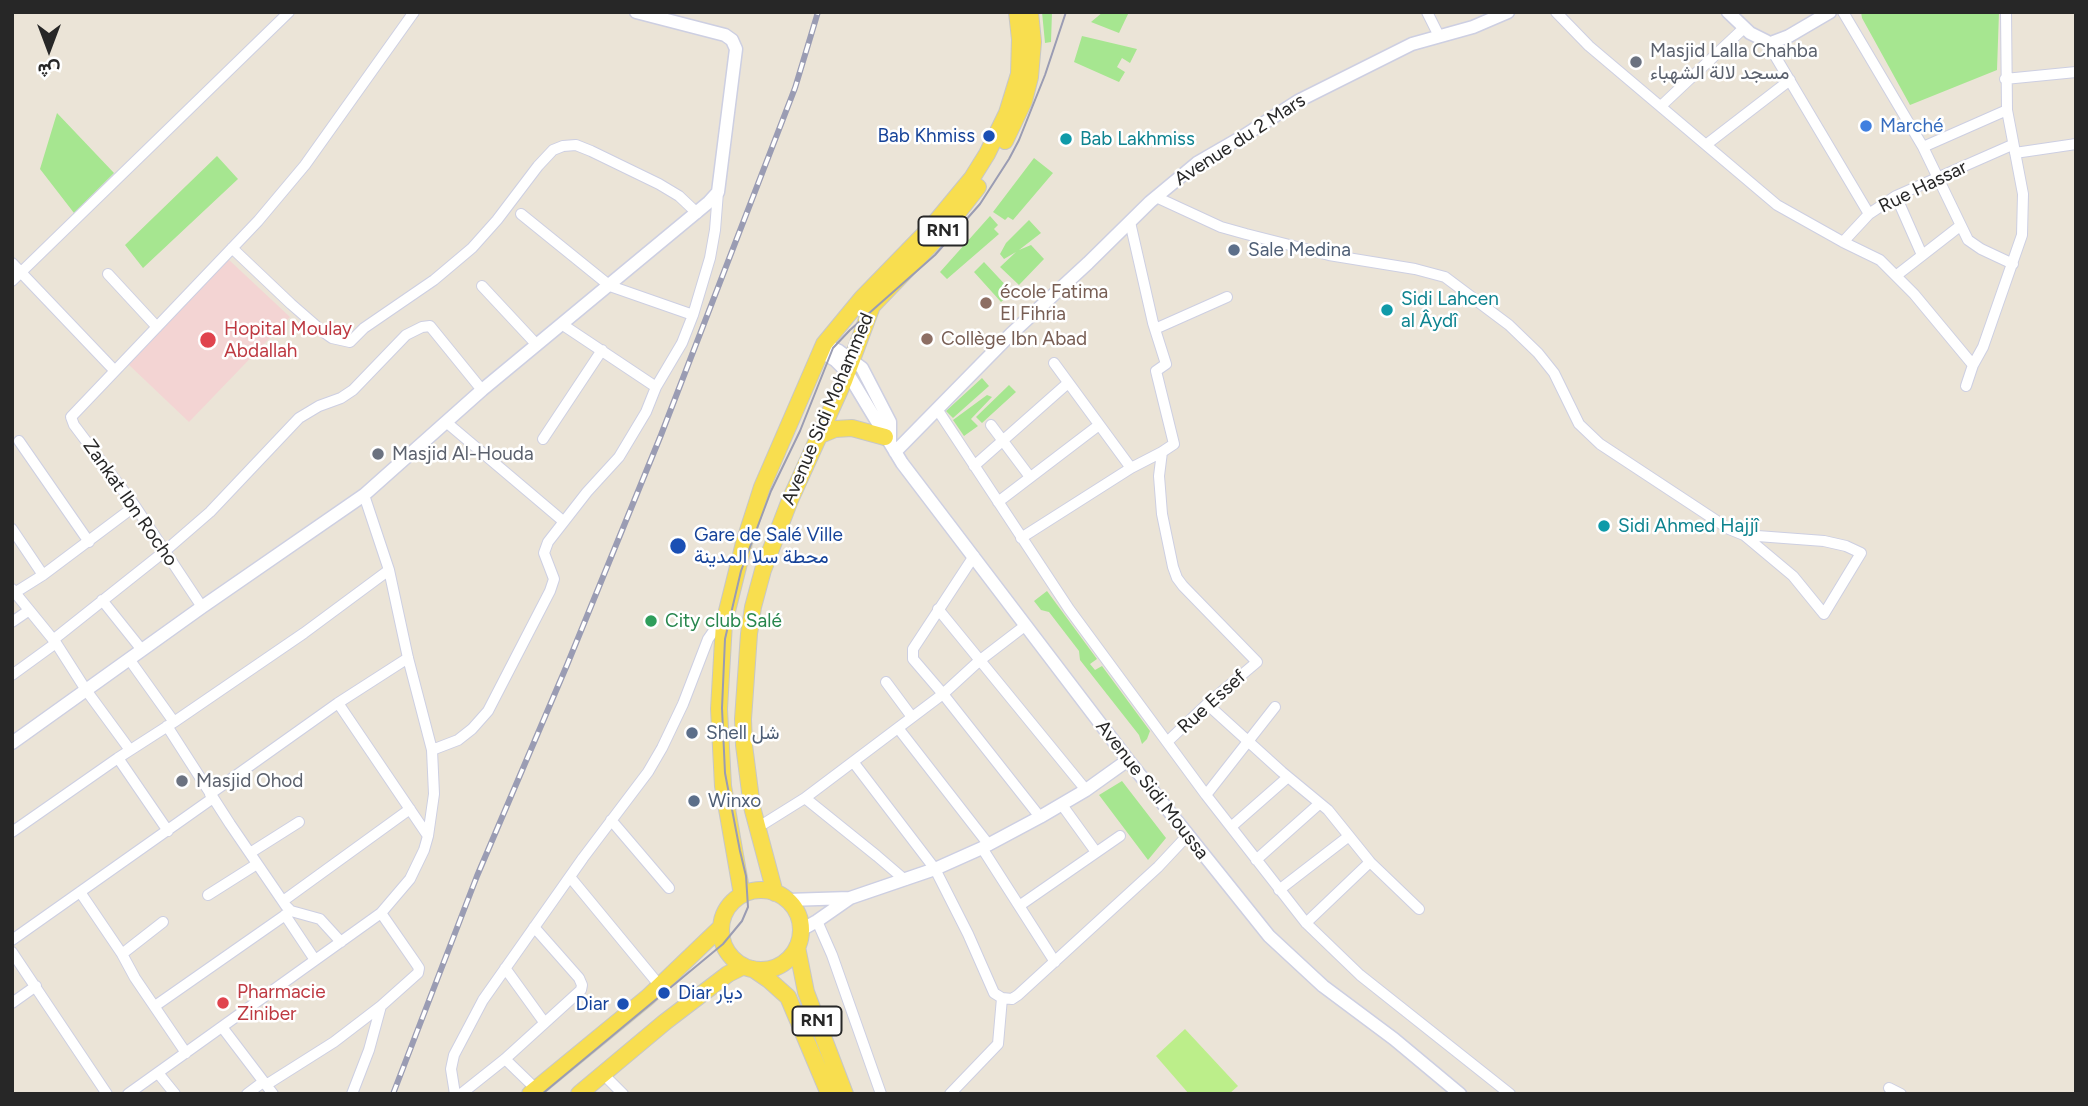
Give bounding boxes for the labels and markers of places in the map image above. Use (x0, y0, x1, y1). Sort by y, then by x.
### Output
place label: Masjid Lalla Chahba مسجد لالة الشهباء (1650, 40, 1818, 84)
marker: Masjid Lalla Chahba مسجد لالة الشهباء (1628, 54, 1644, 70)
place label: Marché (1880, 115, 1943, 137)
marker: Marché (1858, 118, 1874, 134)
place label: Bab Khmiss (877, 125, 975, 147)
marker: Bab Khmiss (981, 128, 997, 144)
place label: Bab Lakhmiss (1080, 128, 1195, 150)
marker: Bab Lakhmiss (1058, 131, 1074, 147)
place label: Sale Medina (1248, 239, 1351, 261)
marker: Sale Medina (1226, 242, 1242, 258)
place label: école Fatima El Fihria (1000, 281, 1108, 325)
place label: Sidi Lahcen al Âydî (1401, 288, 1499, 332)
marker: école Fatima El Fihria (978, 295, 994, 311)
marker: Sidi Lahcen al Âydî (1379, 302, 1395, 318)
place label: Hopital Moulay Abdallah (224, 318, 352, 362)
place label: Collège Ibn Abad (941, 328, 1087, 350)
marker: Hopital Moulay Abdallah (198, 330, 218, 350)
marker: Collège Ibn Abad (919, 331, 935, 347)
place label: Masjid Al-Houda (392, 443, 534, 465)
marker: Masjid Al-Houda (370, 446, 386, 462)
place label: Sidi Ahmed Hajjî (1618, 515, 1759, 537)
marker: Sidi Ahmed Hajjî (1596, 518, 1612, 534)
place label: Gare de Salé Ville محطة سلا المدينة (694, 524, 843, 568)
marker: Gare de Salé Ville محطة سلا المدينة (668, 536, 688, 556)
place label: City club Salé (665, 610, 782, 632)
marker: City club Salé (643, 613, 659, 629)
place label: Shell شل (706, 722, 779, 744)
marker: Shell شل (684, 725, 700, 741)
place label: Masjid Ohod (196, 770, 303, 792)
marker: Masjid Ohod (174, 773, 190, 789)
place label: Winxo (708, 790, 761, 812)
marker: Winxo (686, 793, 702, 809)
place label: Pharmacie Ziniber (237, 981, 326, 1025)
place label: Diar ديار (678, 982, 743, 1004)
marker: Diar ديار (656, 985, 672, 1001)
place label: Diar (575, 993, 609, 1015)
marker: Pharmacie Ziniber (215, 995, 231, 1011)
marker: Diar (615, 996, 631, 1012)

